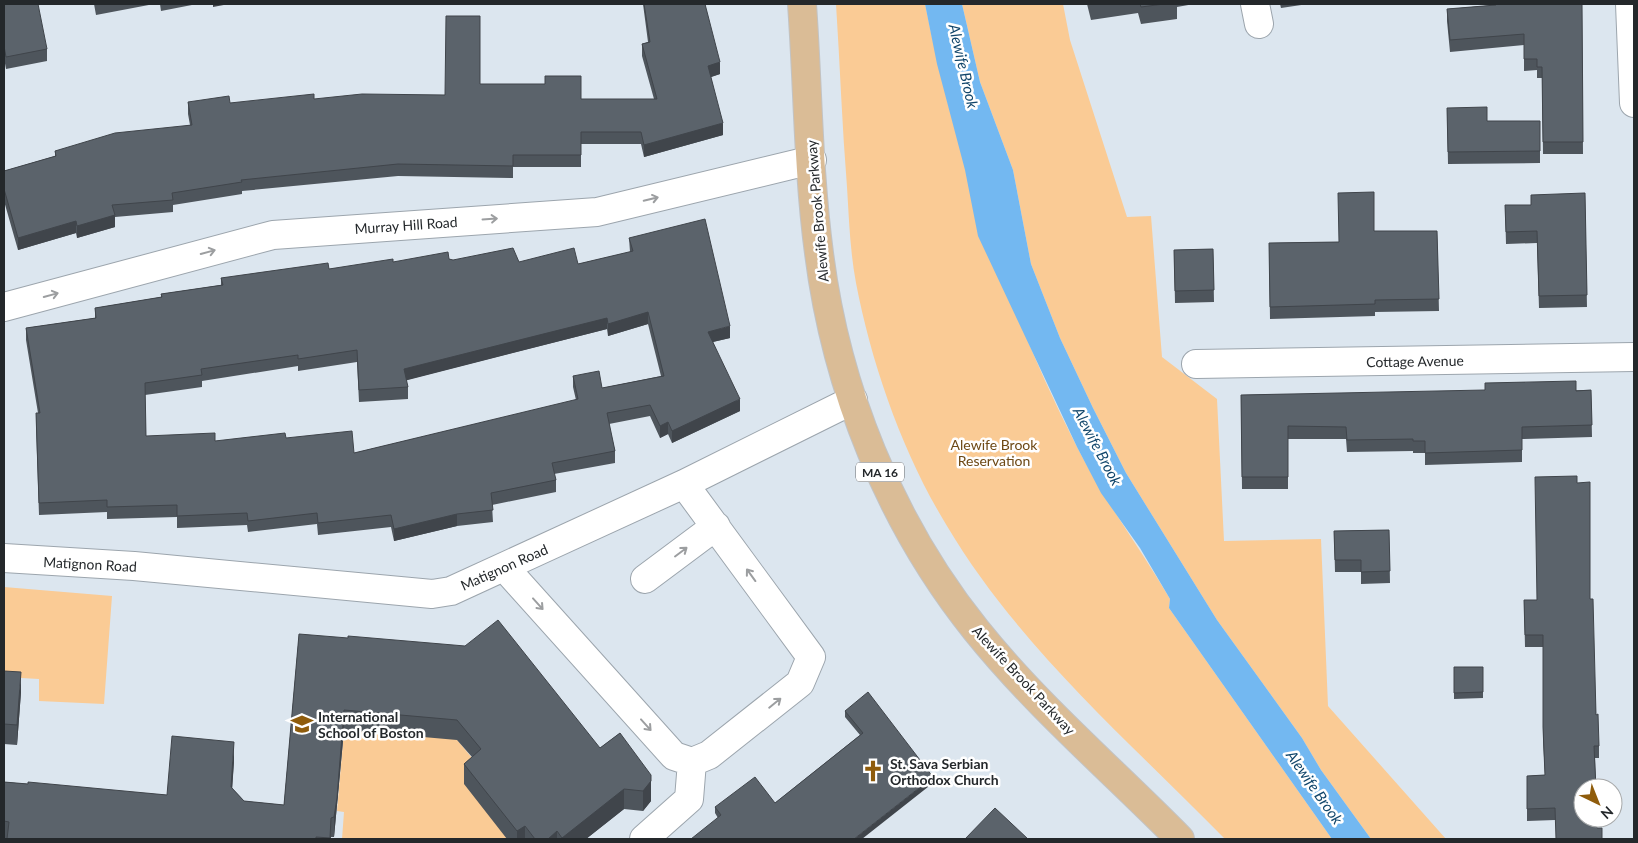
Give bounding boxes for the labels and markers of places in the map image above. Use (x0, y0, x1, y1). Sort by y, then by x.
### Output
place label: International School of Boston (318, 708, 424, 741)
school or university icon: International School of Boston (289, 711, 315, 737)
place label: St. Sava Serbian Orthodox Church (890, 755, 999, 788)
church icon: St. Sava Serbian Orthodox Church (860, 758, 886, 784)

